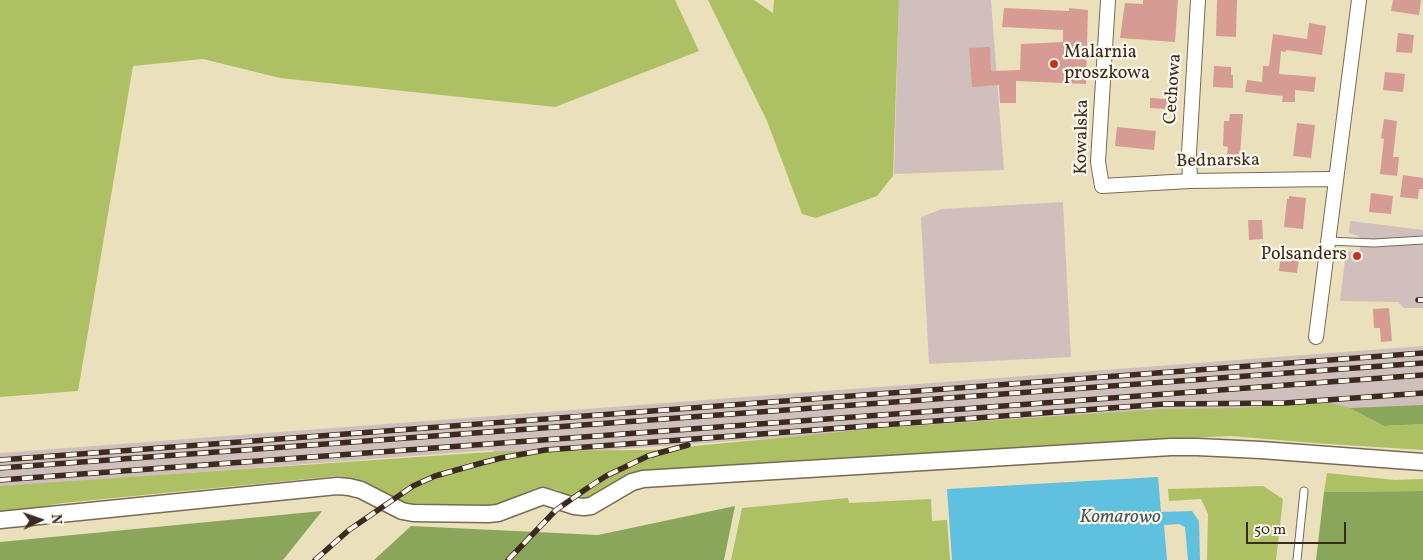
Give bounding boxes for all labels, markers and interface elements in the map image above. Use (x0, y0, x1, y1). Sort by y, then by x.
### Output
place label: Malarnia proszkowa (1064, 43, 1150, 86)
street label: Cechowa (1161, 53, 1187, 125)
marker: Malarnia proszkowa (1048, 58, 1060, 70)
street label: Kowalska (1072, 99, 1094, 175)
street label: Bednarska (1176, 150, 1260, 174)
place label: Polsanders (1261, 245, 1347, 267)
marker: Polsanders (1351, 250, 1363, 262)
north arrow (15, 495, 65, 545)
water label: Komarowo (1079, 508, 1161, 530)
scale bar (1248, 512, 1348, 544)
text: N (46, 514, 65, 525)
text: 50 m (1254, 520, 1286, 541)

